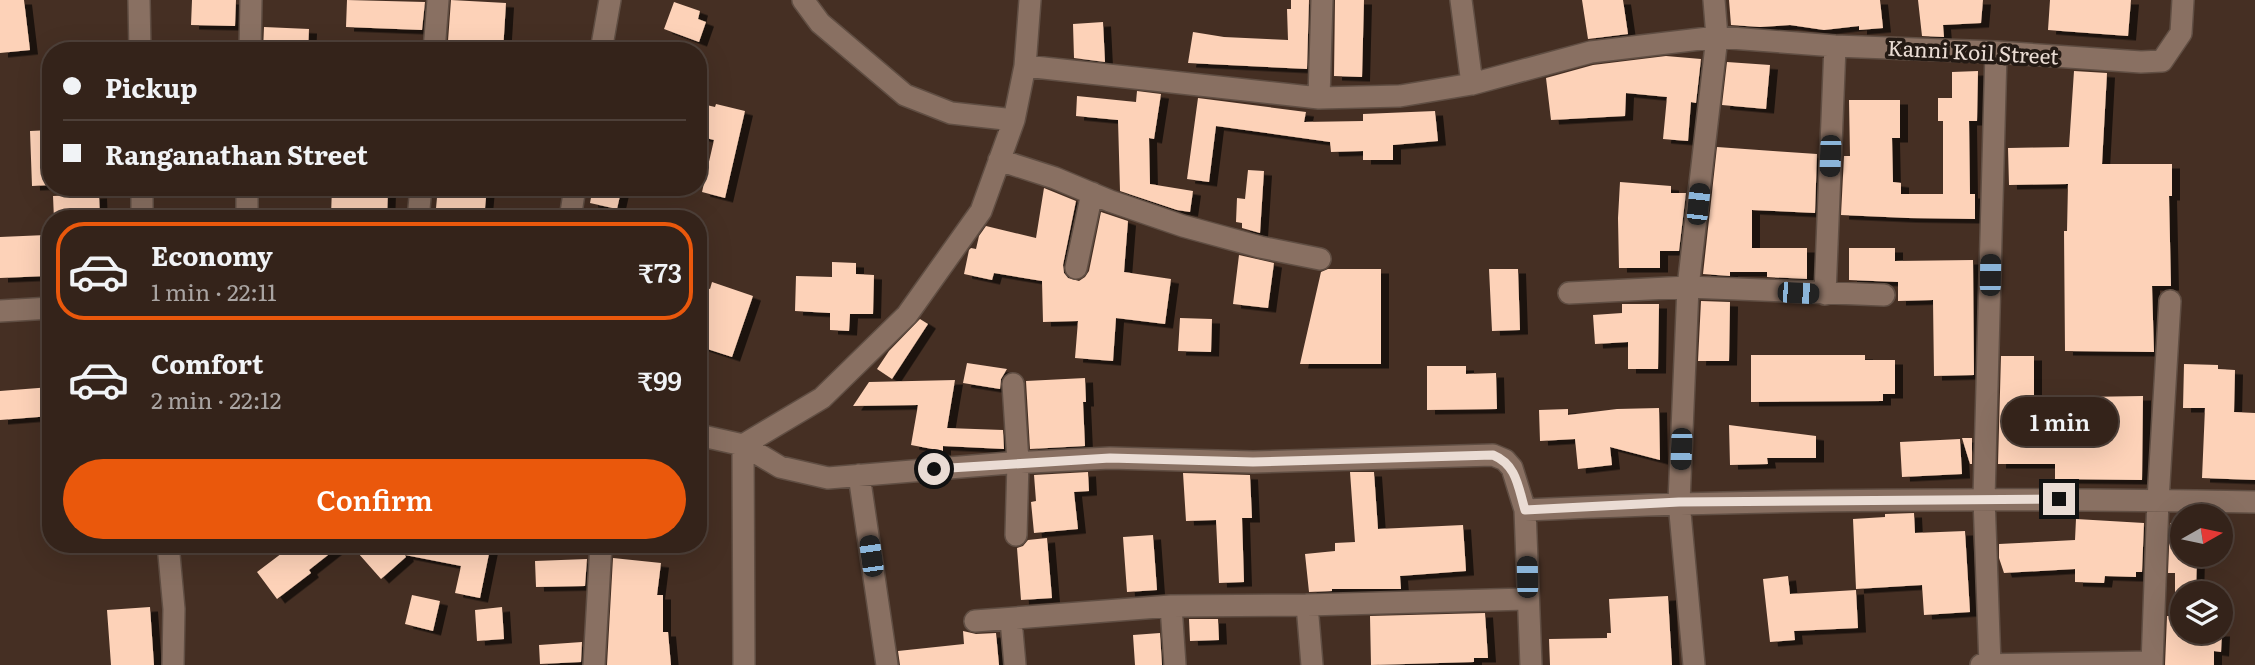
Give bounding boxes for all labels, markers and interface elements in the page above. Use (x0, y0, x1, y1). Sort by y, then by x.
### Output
street label: Kanni Koil Street (1887, 31, 2060, 70)
text: Pickup (105, 67, 197, 106)
text: Ranganathan Street (105, 134, 368, 173)
car (1819, 135, 1842, 177)
car (1686, 182, 1711, 226)
text: Economy (151, 235, 273, 274)
icon: car (67, 240, 130, 303)
text: ₹73 (638, 252, 682, 291)
car (1980, 254, 2001, 296)
text: 1 min · 22:11 (151, 274, 277, 308)
car (1777, 281, 1820, 305)
text: Comfort (151, 343, 263, 382)
icon: car (67, 348, 130, 411)
text: ₹99 (637, 360, 682, 399)
text: 2 min · 22:12 (151, 382, 281, 416)
callout: 1 min (2001, 398, 2117, 447)
text: 1 min (2030, 404, 2090, 438)
car (1670, 428, 1693, 470)
route start (918, 453, 950, 485)
button: Confirm (63, 459, 686, 539)
route end (2043, 483, 2075, 515)
north arrow (2170, 504, 2233, 567)
map controls (2170, 504, 2233, 644)
car (858, 534, 885, 578)
car (1517, 556, 1538, 598)
button: layers (2170, 581, 2233, 644)

